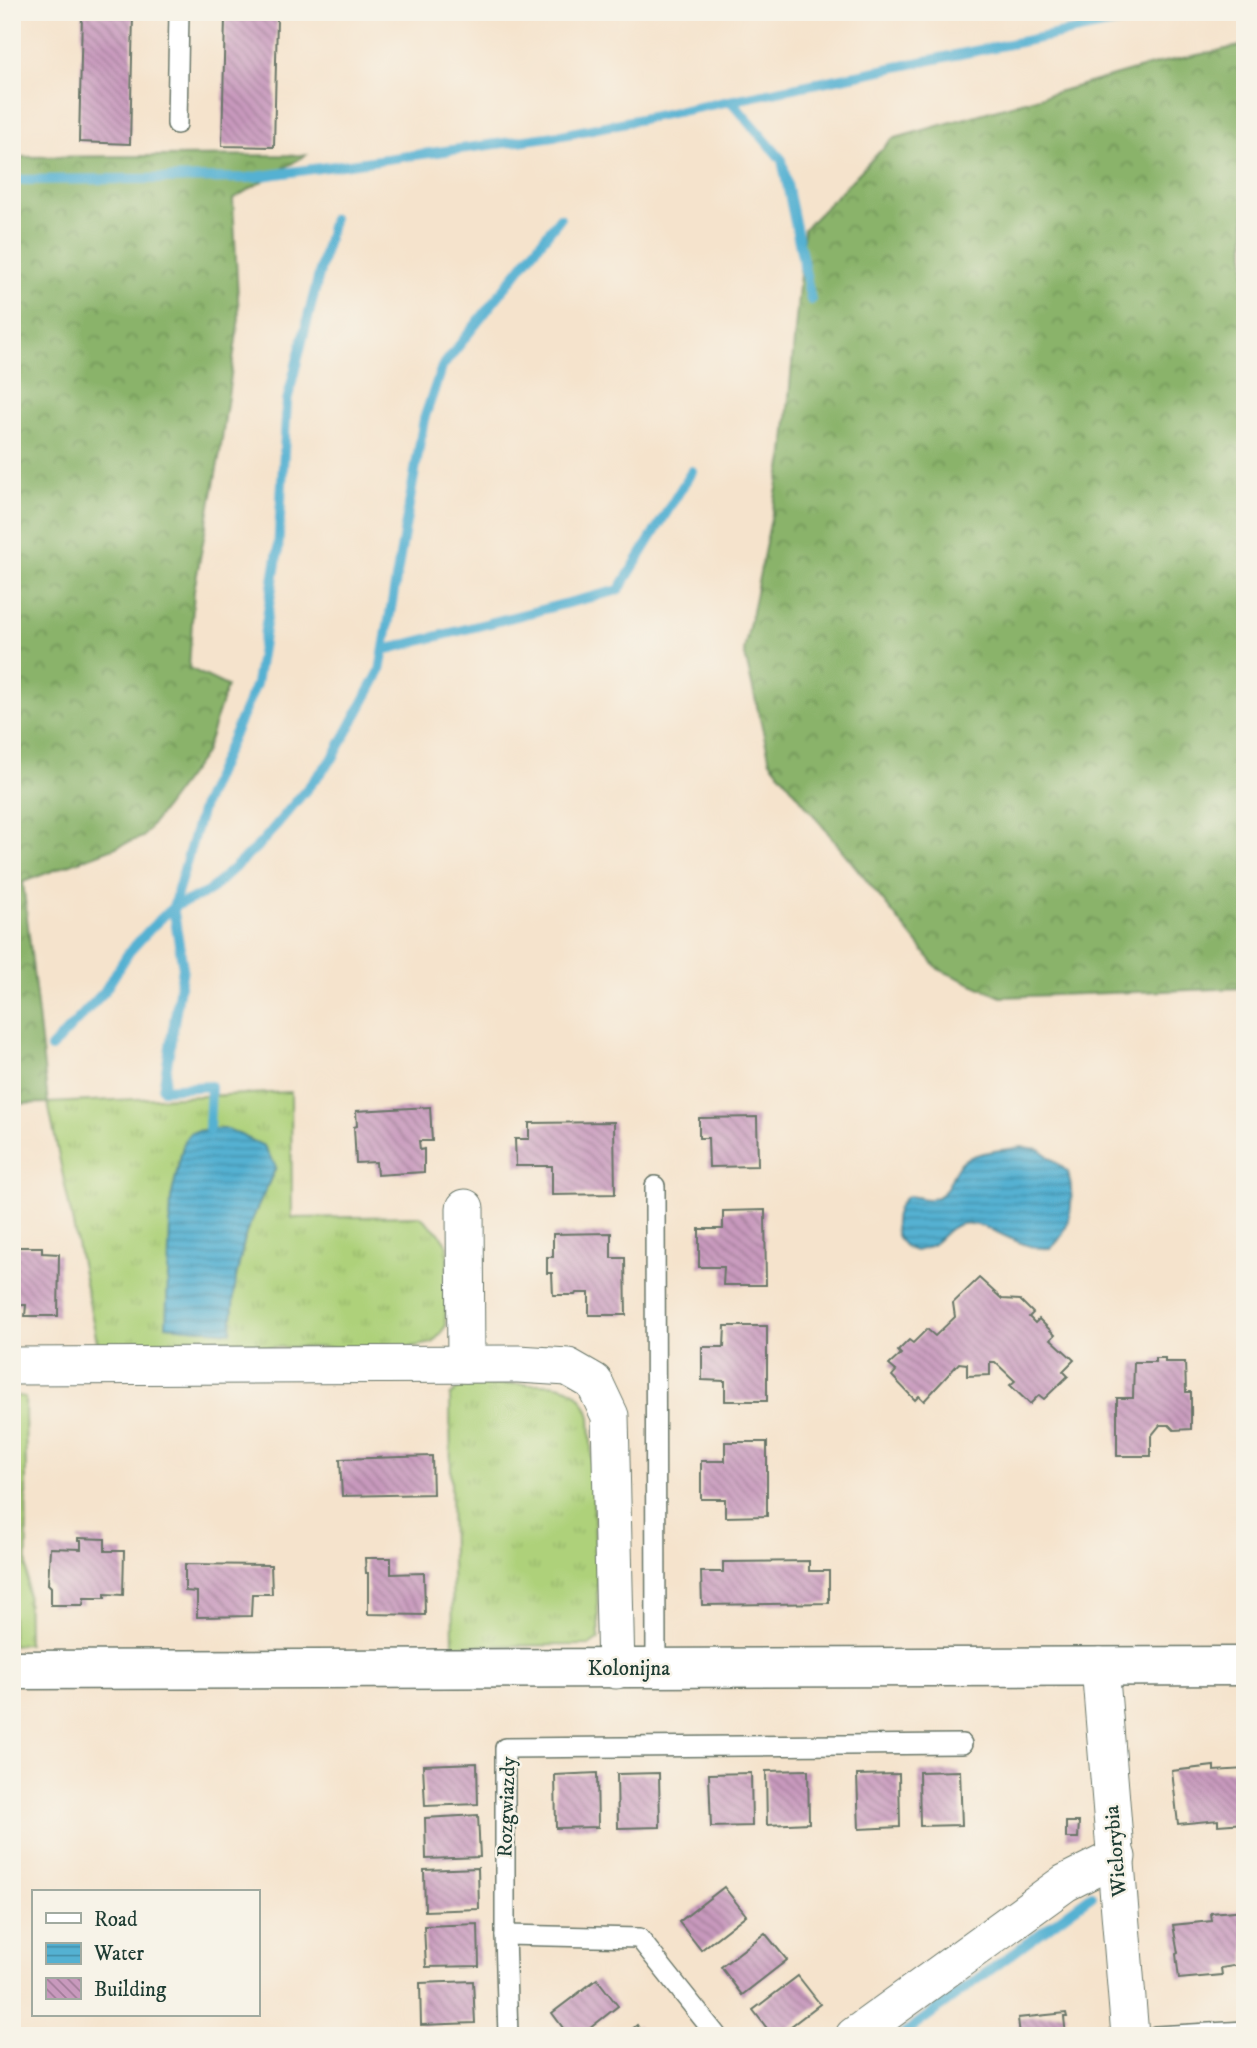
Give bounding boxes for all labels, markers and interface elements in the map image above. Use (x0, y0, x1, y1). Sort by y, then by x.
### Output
street label: Kolonijna (588, 1656, 670, 1682)
street label: Rozgwiazdy (492, 1755, 522, 1858)
street label: Wielorybia (1099, 1804, 1133, 1899)
legend (32, 1890, 259, 2016)
text: Road (94, 1907, 138, 1933)
text: Water (93, 1941, 144, 1967)
text: Building (94, 1977, 167, 2003)

